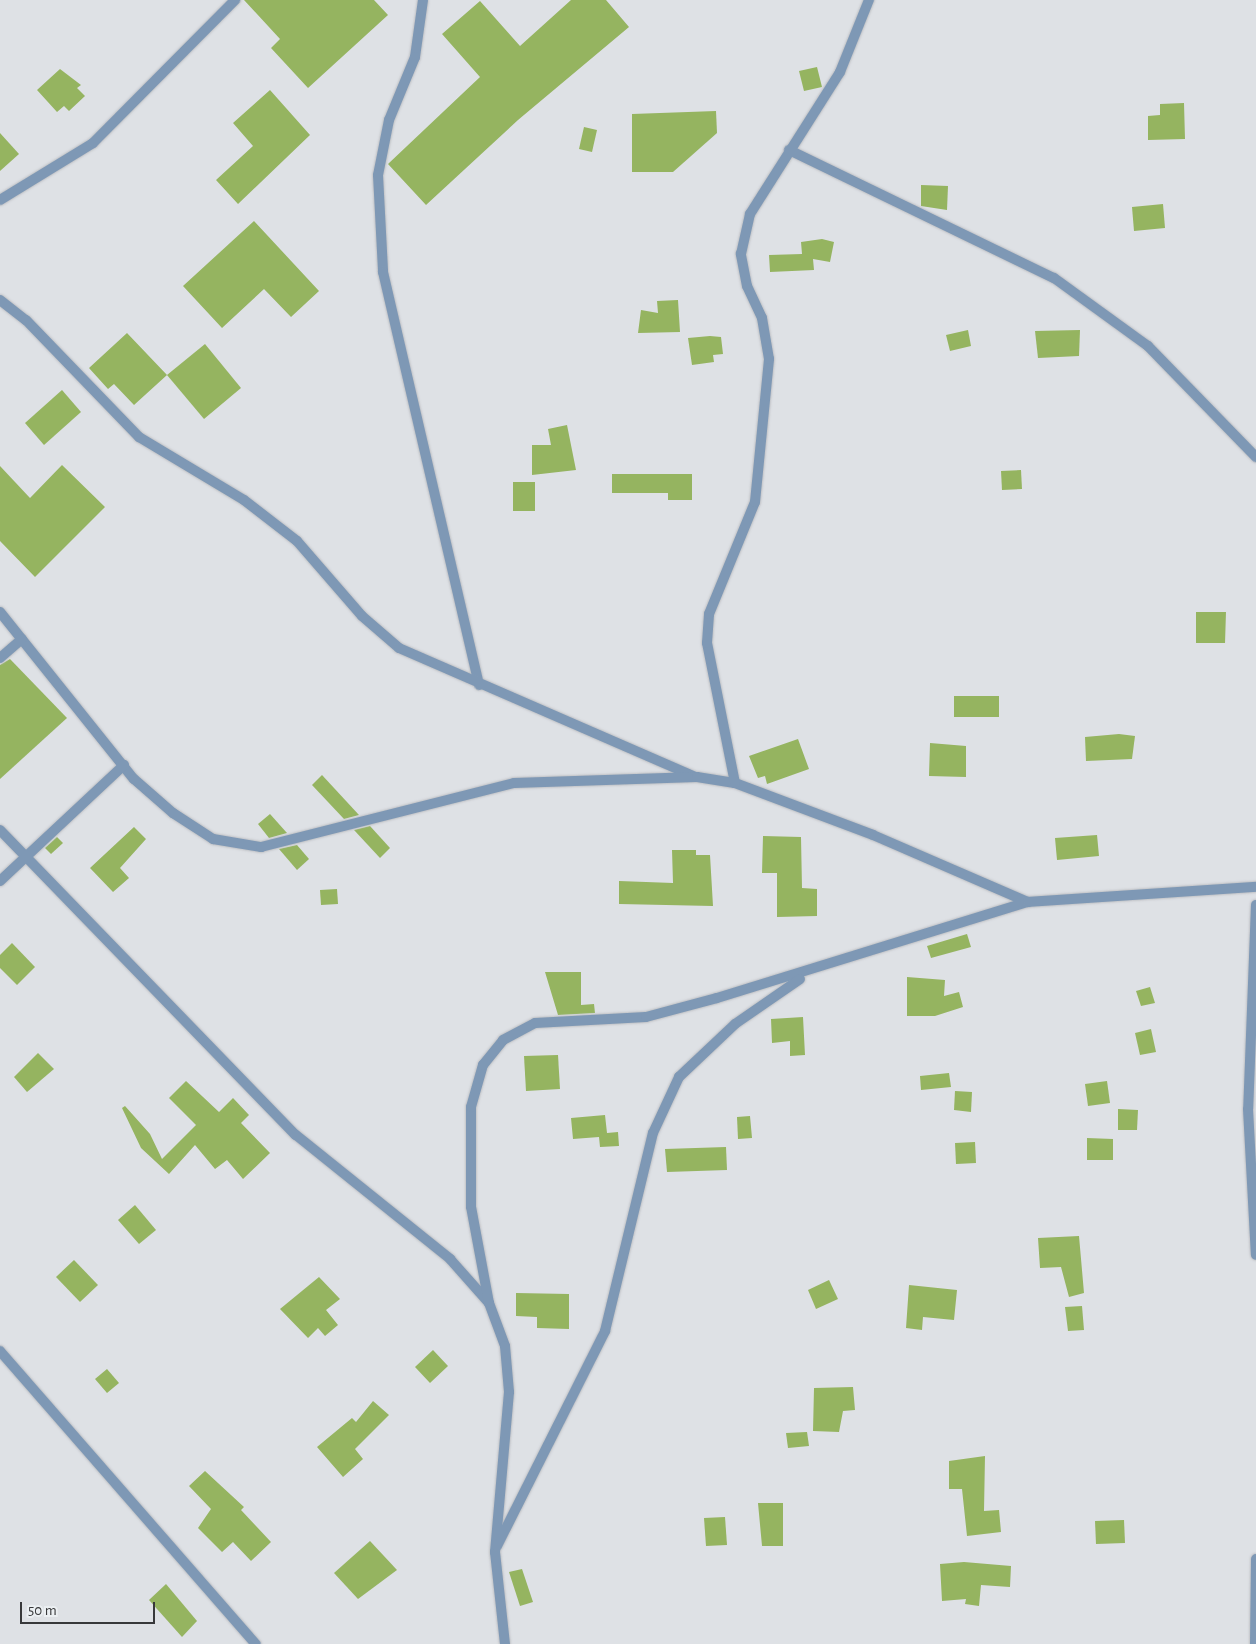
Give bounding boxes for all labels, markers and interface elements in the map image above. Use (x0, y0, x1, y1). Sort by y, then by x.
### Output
scale bar (22, 1592, 158, 1624)
text: 50 m (28, 1603, 57, 1618)

